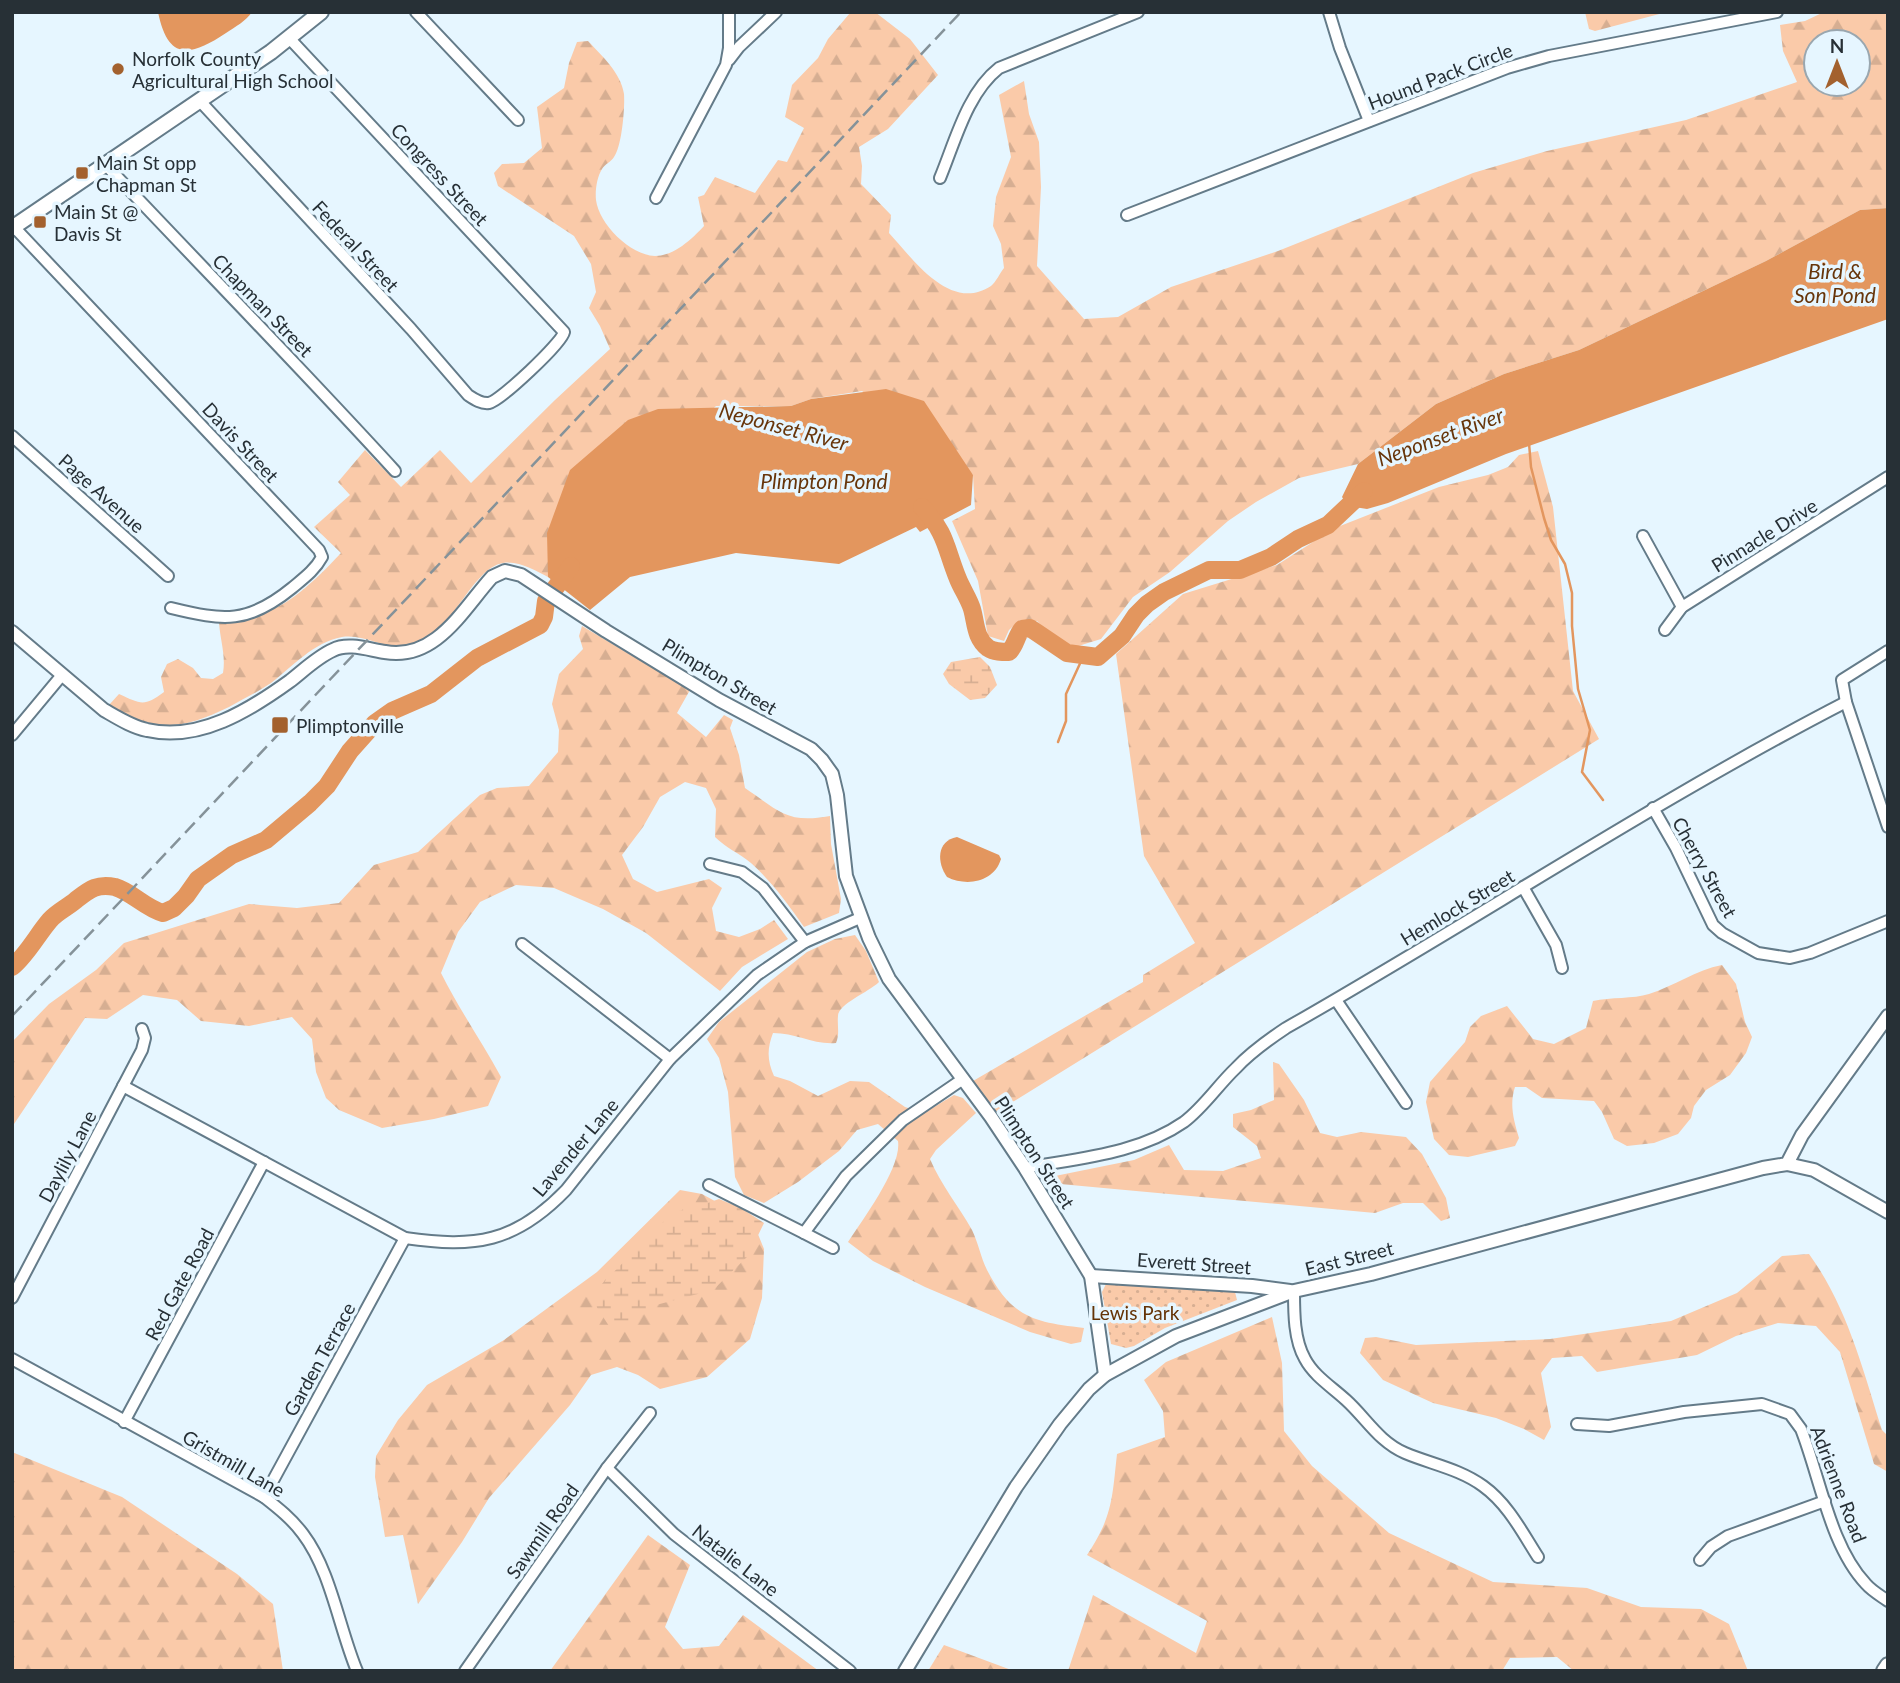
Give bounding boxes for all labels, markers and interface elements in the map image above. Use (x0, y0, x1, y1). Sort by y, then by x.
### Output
north arrow (1802, 28, 1872, 98)
text: N (1830, 34, 1844, 57)
street label: Hound Pack Circle (1364, 38, 1516, 114)
place label: Norfolk County Agricultural High School (132, 47, 334, 92)
marker: Norfolk County Agricultural High School (110, 61, 126, 77)
street label: Congress Street (387, 118, 493, 230)
place label: Main St opp Chapman St (96, 151, 197, 196)
marker: Main St opp Chapman St (74, 165, 90, 181)
street label: Federal Street (308, 196, 404, 296)
place label: Main St @ Davis St (54, 200, 138, 245)
marker: Main St @ Davis St (32, 214, 48, 230)
street label: Chapman Street (208, 249, 318, 361)
water label: Bird & Son Pond (1794, 258, 1876, 307)
street label: Davis Street (198, 397, 284, 487)
water label: Neponset River (717, 397, 852, 455)
water label: Neponset River (1373, 401, 1507, 470)
street label: Page Avenue (54, 449, 150, 537)
water label: Plimpton Pond (760, 468, 888, 493)
street label: Pinnacle Drive (1707, 493, 1821, 577)
street label: Plimpton Street (659, 633, 782, 719)
place label: Plimptonville (296, 714, 404, 737)
marker: Plimptonville (270, 715, 290, 735)
street label: Cherry Street (1668, 813, 1742, 921)
street label: Hemlock Street (1396, 864, 1518, 950)
street label: Plimpton Street (990, 1091, 1080, 1213)
street label: Lavender Lane (527, 1093, 623, 1201)
street label: Daylily Lane (33, 1106, 101, 1206)
street label: Red Gate Road (140, 1224, 218, 1344)
street label: East Street (1302, 1236, 1396, 1280)
street label: Everett Street (1136, 1248, 1252, 1278)
street label: Garden Terrace (278, 1298, 360, 1420)
park label: Lewis Park (1091, 1301, 1180, 1324)
street label: Adrienne Road (1806, 1422, 1872, 1546)
street label: Gristmill Lane (179, 1425, 289, 1501)
street label: Sawmill Road (501, 1479, 583, 1583)
street label: Natalie Lane (688, 1519, 784, 1601)

